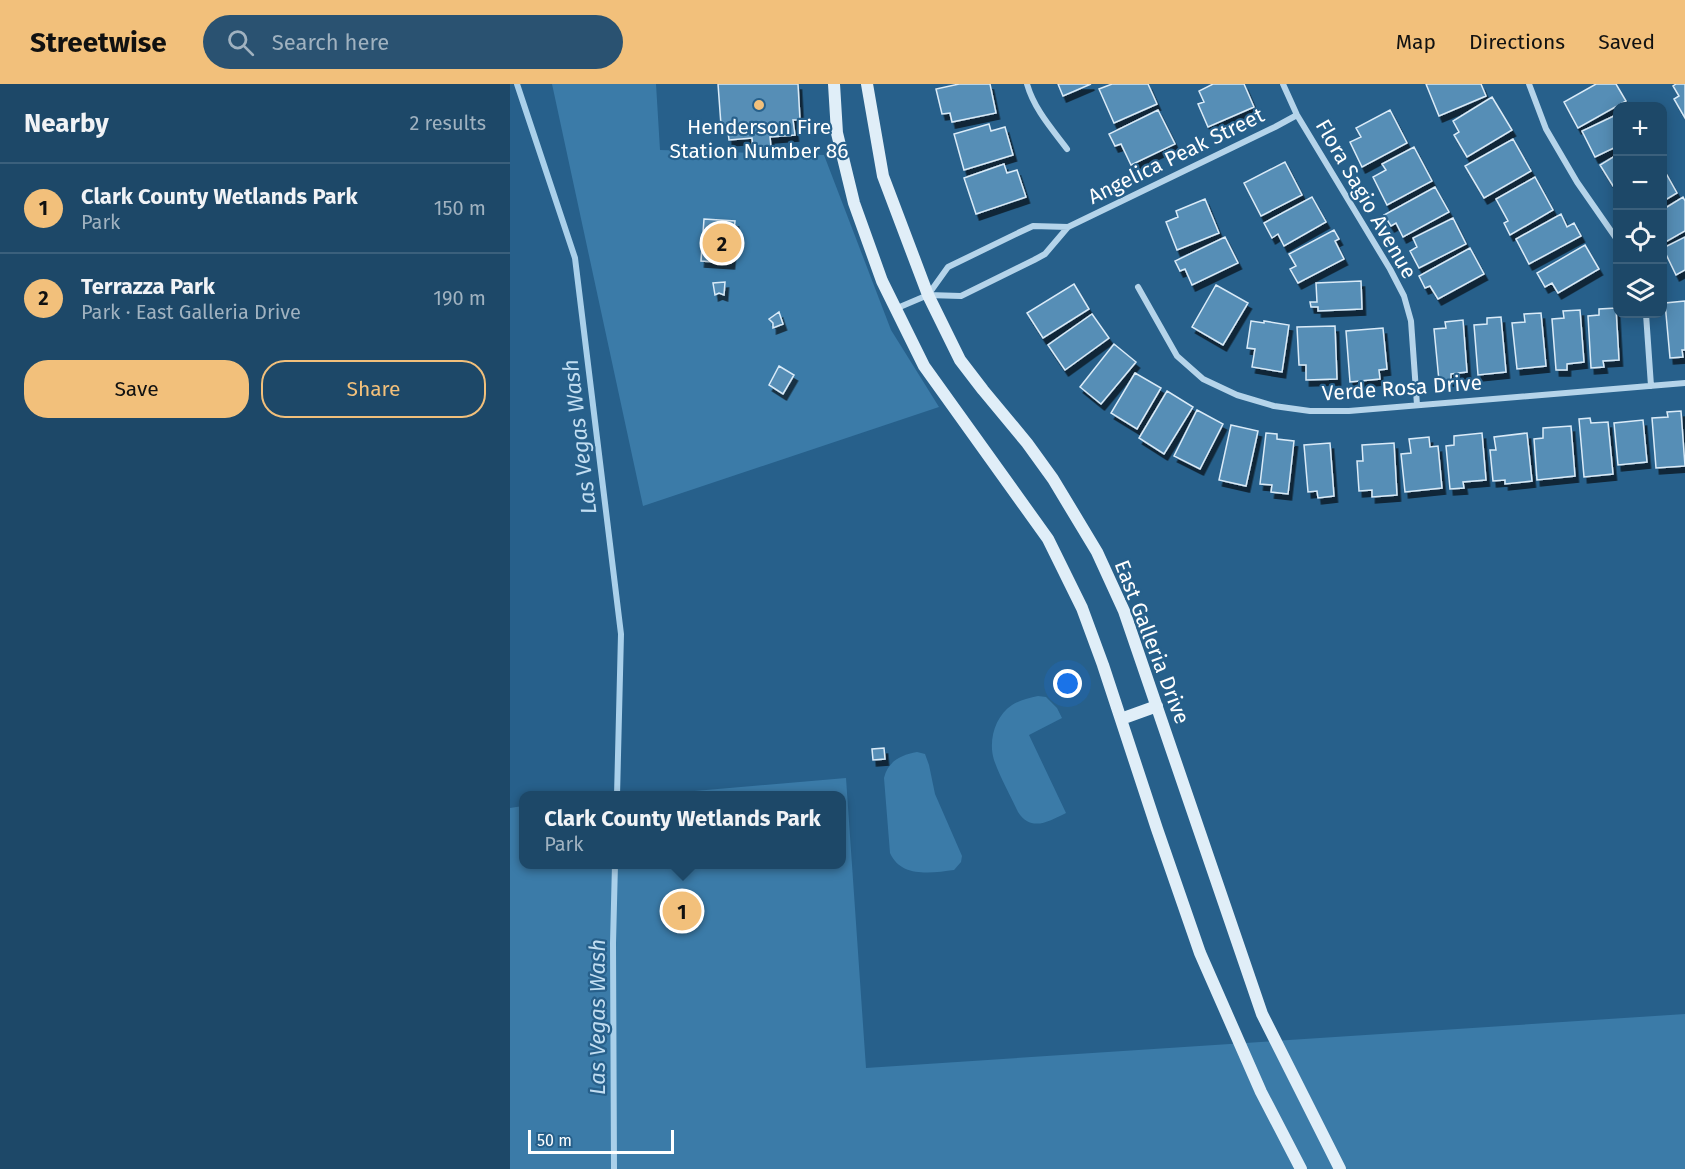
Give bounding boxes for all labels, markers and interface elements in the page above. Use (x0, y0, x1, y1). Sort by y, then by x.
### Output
search box (203, 15, 623, 69)
text: Streetwise (30, 26, 167, 59)
icon: search (224, 26, 257, 59)
text: Search here (272, 29, 389, 56)
text: Map (1396, 29, 1436, 55)
text: Directions (1469, 29, 1565, 55)
text: Saved (1598, 29, 1655, 55)
marker: Henderson Fire Station Number 86 (752, 98, 766, 112)
street label: Angelica Peak Street (1084, 102, 1269, 210)
map controls (1613, 102, 1667, 318)
button: + (1613, 102, 1667, 156)
text: Nearby (24, 108, 109, 139)
text: 2 results (409, 111, 486, 135)
place label: Henderson Fire Station Number 86 (670, 114, 848, 164)
street label: Flora Sagio Avenue (1310, 115, 1422, 283)
button: − (1613, 156, 1667, 210)
text: Clark County Wetlands Park (81, 183, 358, 210)
text: 1 (39, 196, 48, 220)
text: 150 m (434, 196, 486, 220)
text: Park (81, 210, 120, 234)
button: locate (1613, 210, 1667, 264)
pin: 2 (702, 220, 742, 266)
button: layers (1613, 264, 1667, 318)
text: Terrazza Park (81, 273, 215, 300)
text: 2 (38, 286, 49, 310)
text: 190 m (433, 286, 486, 310)
text: Park · East Galleria Drive (81, 300, 301, 324)
water label: Las Vegas Wash (557, 358, 602, 516)
button: Save (24, 360, 249, 418)
button: Share (261, 360, 486, 418)
street label: Verde Rosa Drive (1321, 369, 1483, 407)
street label: East Galleria Drive (1109, 556, 1195, 728)
your location (1053, 669, 1082, 698)
popup (519, 791, 846, 869)
text: Clark County Wetlands Park (544, 805, 821, 832)
text: Park (544, 832, 584, 856)
pin: 1 (662, 888, 702, 934)
water label: Las Vegas Wash (584, 939, 611, 1095)
scale bar (528, 1127, 674, 1154)
text: 50 m (537, 1131, 572, 1150)

